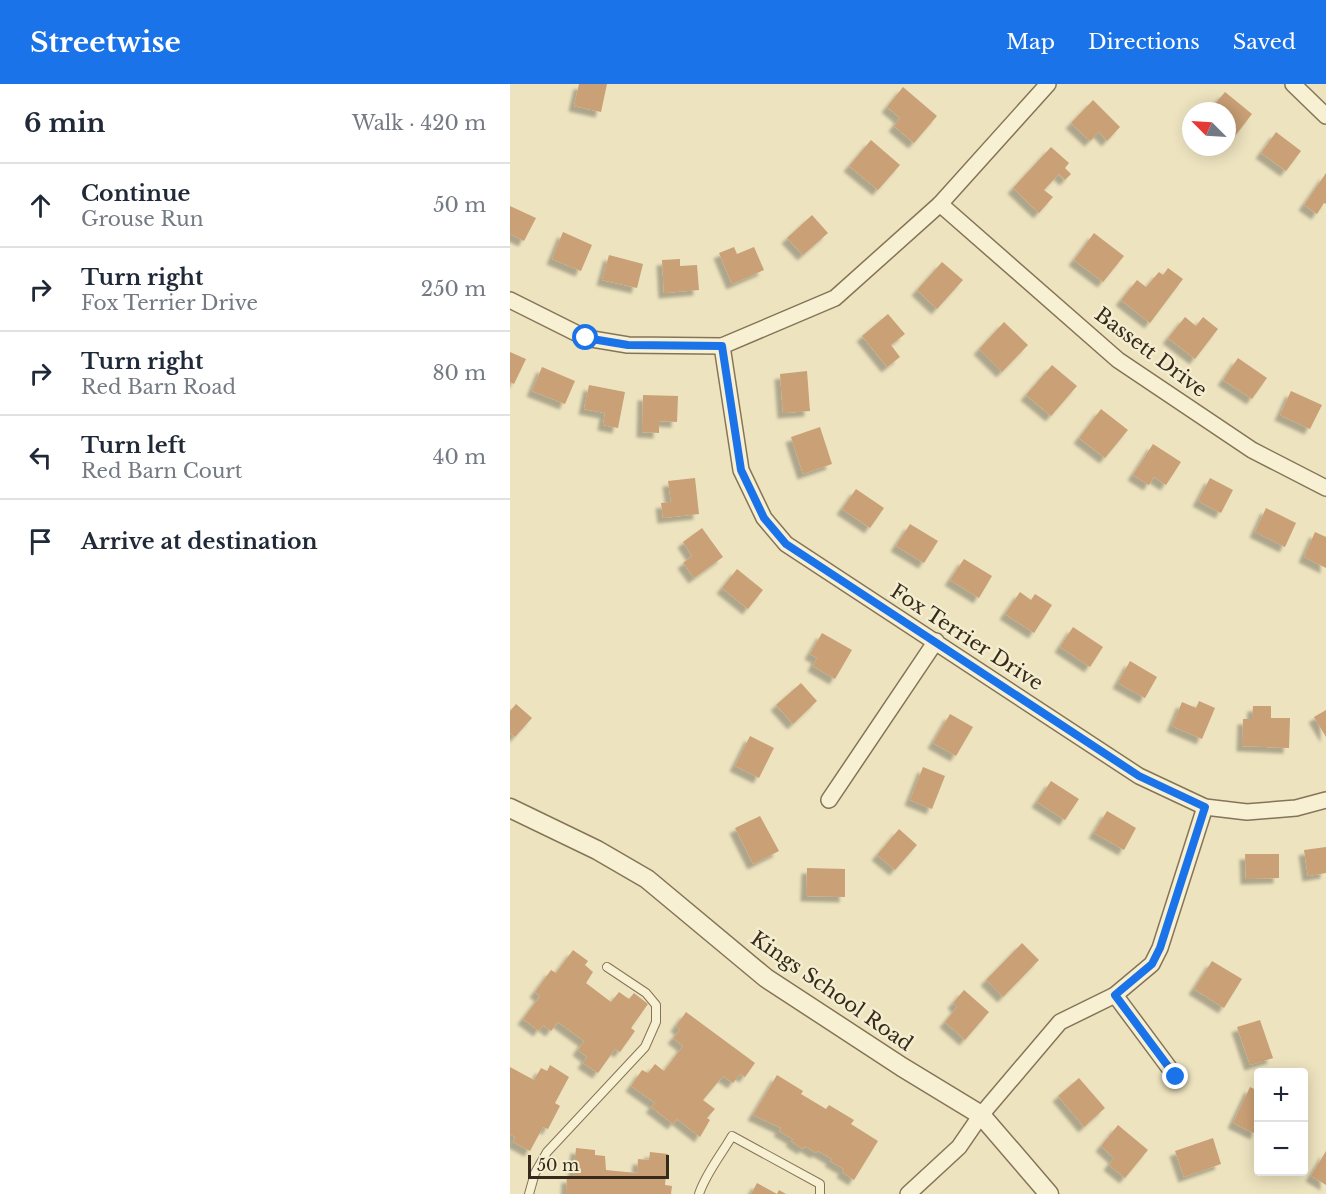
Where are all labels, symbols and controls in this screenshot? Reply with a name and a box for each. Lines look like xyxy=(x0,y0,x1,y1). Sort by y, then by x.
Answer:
text: Streetwise xyxy=(30,25,181,60)
text: Map xyxy=(1006,29,1055,55)
text: Directions xyxy=(1088,29,1200,55)
text: Saved xyxy=(1233,29,1296,55)
north arrow xyxy=(1182,102,1236,156)
text: 6 min xyxy=(24,107,105,139)
text: Walk · 420 m xyxy=(352,111,486,135)
text: Continue xyxy=(81,180,190,207)
icon: ahead xyxy=(24,189,57,222)
text: 50 m xyxy=(433,193,486,217)
text: Grouse Run xyxy=(81,207,203,231)
text: Turn right xyxy=(81,264,203,291)
icon: right xyxy=(24,273,57,306)
text: 250 m xyxy=(421,277,486,301)
text: Fox Terrier Drive xyxy=(81,291,258,315)
street label: Bassett Drive xyxy=(1090,302,1212,402)
route start xyxy=(572,324,598,350)
text: Turn right xyxy=(81,348,203,375)
icon: right xyxy=(24,357,57,390)
text: 80 m xyxy=(432,361,486,385)
text: Red Barn Road xyxy=(81,375,236,399)
text: Turn left xyxy=(81,432,186,459)
icon: left xyxy=(24,441,57,474)
text: 40 m xyxy=(433,445,486,469)
text: Red Barn Court xyxy=(81,459,242,483)
icon: arrive xyxy=(24,525,57,558)
text: Arrive at destination xyxy=(81,528,318,555)
street label: Fox Terrier Drive xyxy=(886,579,1048,695)
street label: Kings School Road xyxy=(746,926,918,1056)
route end xyxy=(1162,1063,1188,1089)
map controls xyxy=(1254,1068,1308,1176)
button: + xyxy=(1254,1068,1308,1122)
button: − xyxy=(1254,1122,1308,1176)
scale bar xyxy=(528,1152,669,1180)
text: 50 m xyxy=(537,1155,579,1175)

